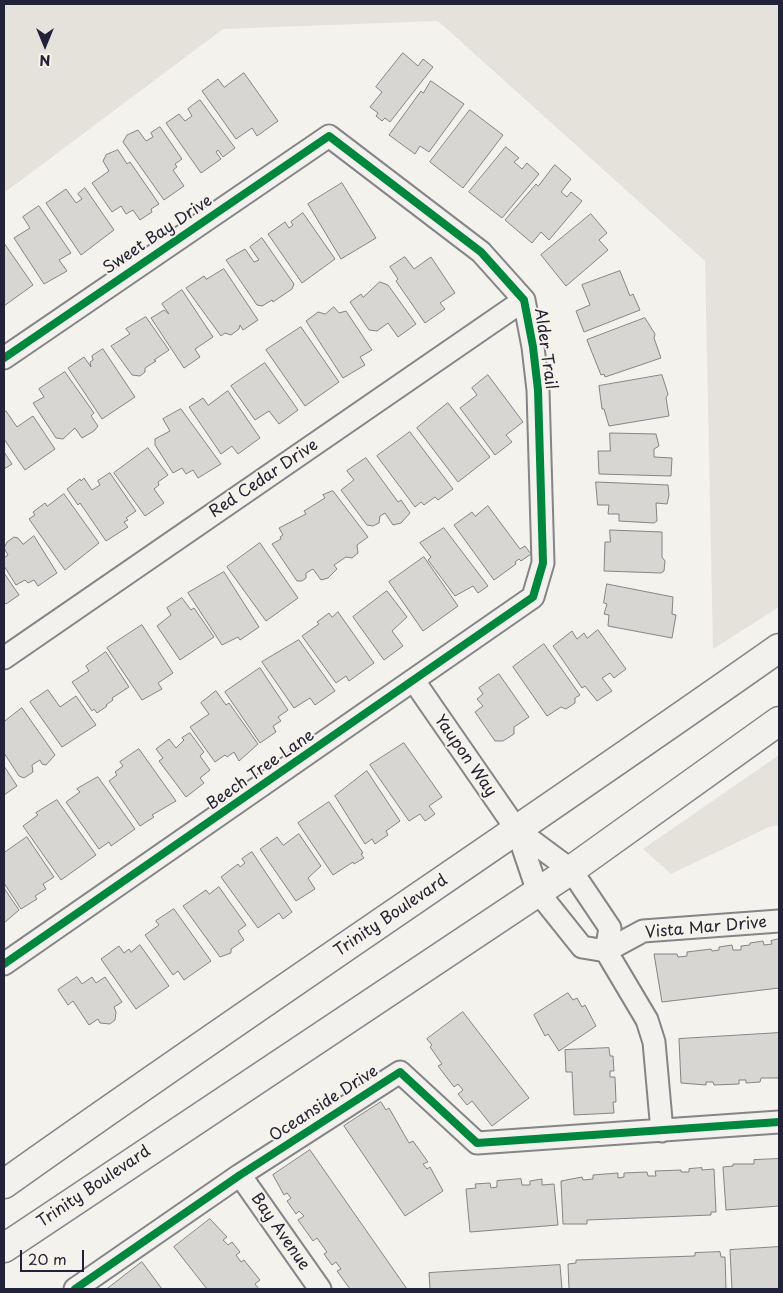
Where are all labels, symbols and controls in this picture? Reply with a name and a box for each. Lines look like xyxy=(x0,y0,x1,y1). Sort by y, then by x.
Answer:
north arrow xyxy=(20,20,70,70)
text: N xyxy=(39,50,51,71)
street label: Sweet Bay Drive xyxy=(100,191,216,279)
street label: Alder Trail xyxy=(530,307,560,391)
street label: Red Cedar Drive xyxy=(206,436,322,522)
street label: Yaupon Way xyxy=(430,711,500,801)
street label: Beech Tree Lane xyxy=(204,726,318,814)
street label: Trinity Boulevard xyxy=(331,871,451,961)
street label: Vista Mar Drive xyxy=(644,913,768,943)
street label: Oceanside Drive xyxy=(266,1062,382,1146)
street label: Trinity Boulevard xyxy=(34,1142,154,1232)
street label: Bay Avenue xyxy=(246,1190,314,1274)
scale bar xyxy=(22,1240,86,1272)
text: 20 m xyxy=(28,1247,67,1270)

